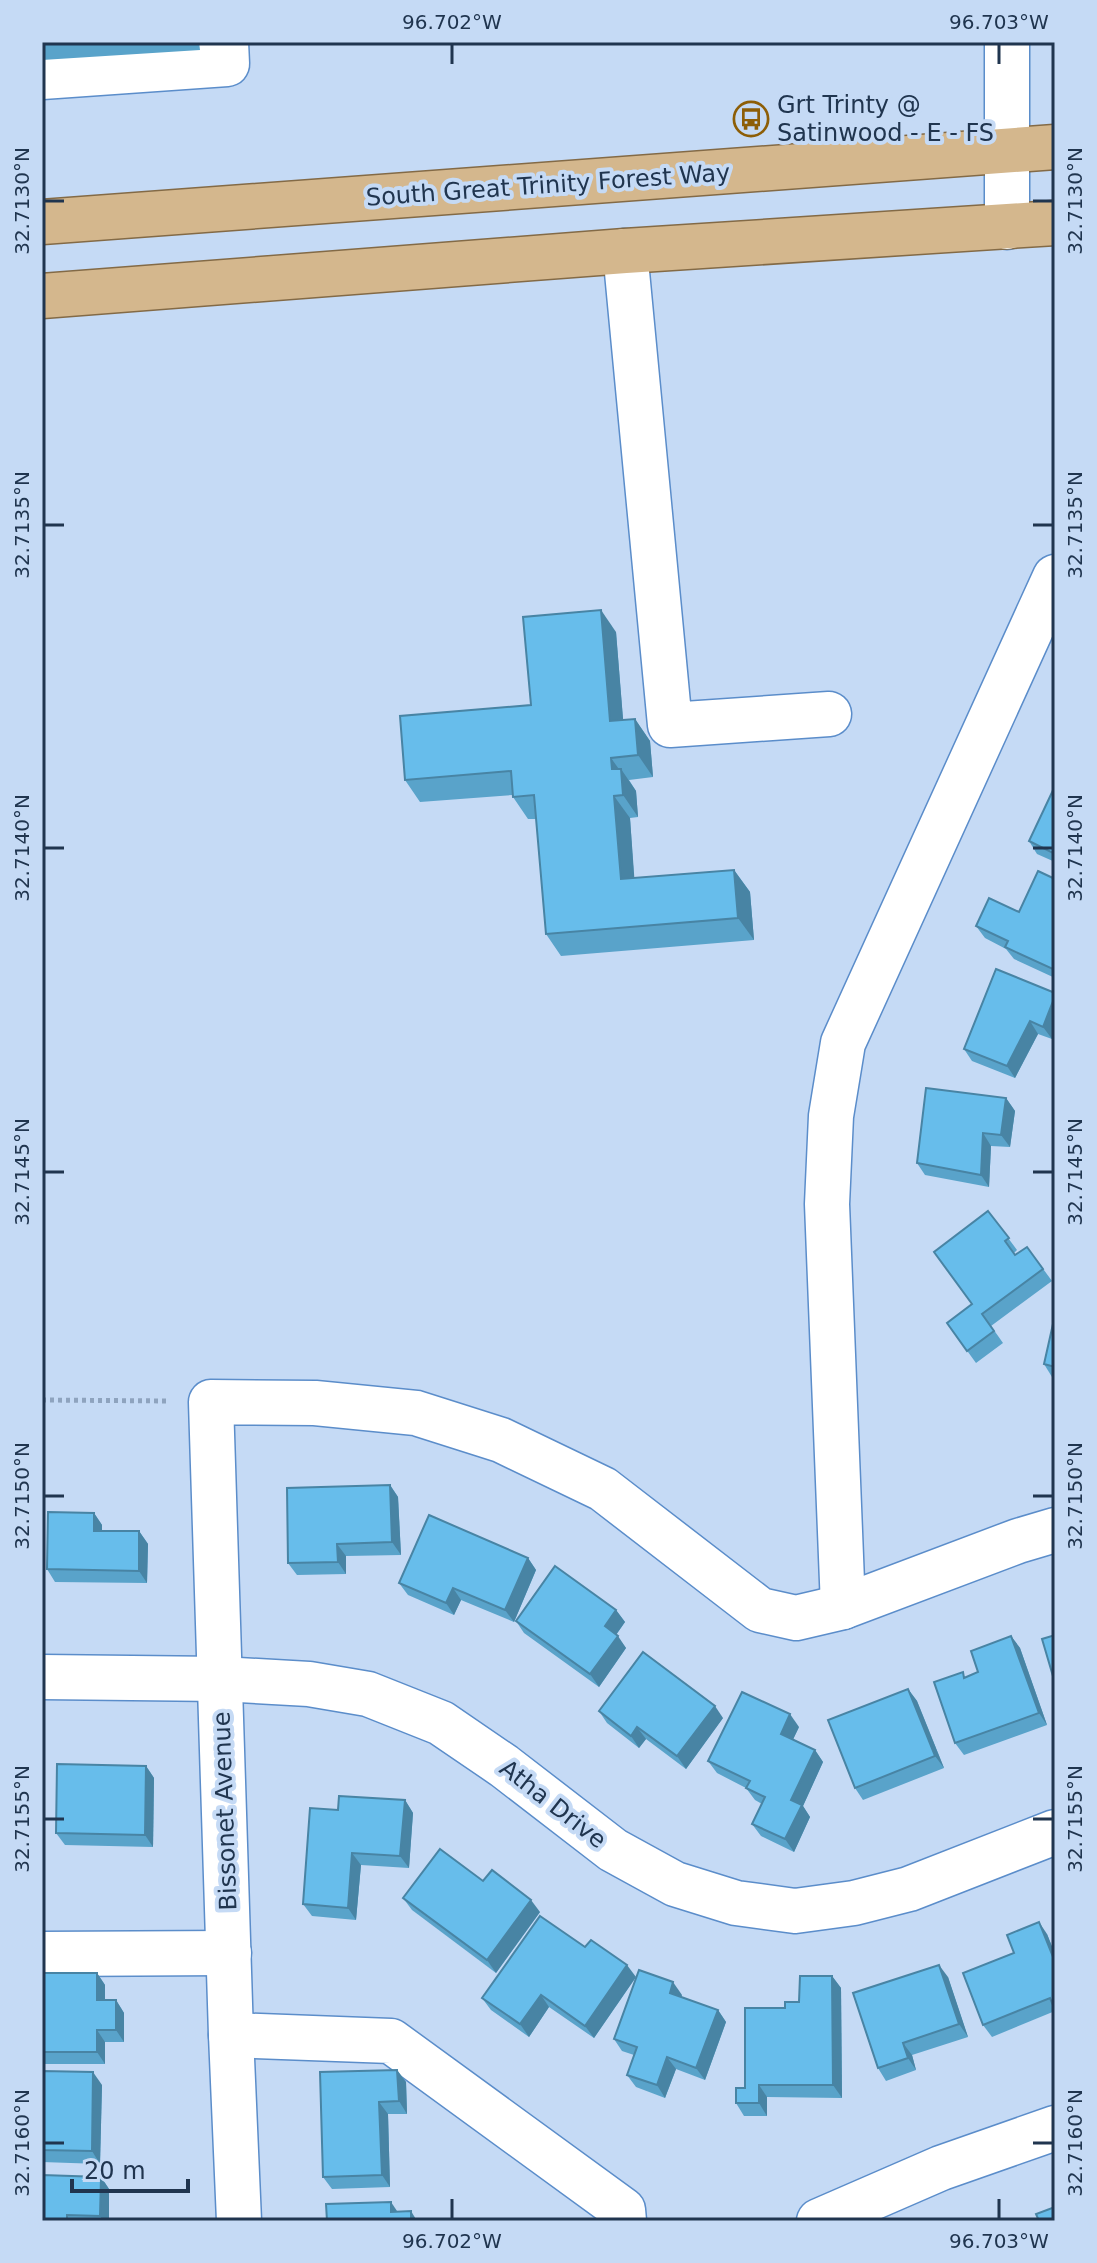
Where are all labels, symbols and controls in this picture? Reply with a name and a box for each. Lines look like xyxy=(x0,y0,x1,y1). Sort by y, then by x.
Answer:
text: 96.702°W xyxy=(402,10,502,34)
text: 96.703°W xyxy=(949,10,1049,34)
place label: Grt Trinty @ Satinwood - E - FS xyxy=(777,91,994,147)
bus stop icon: Grt Trinty @ Satinwood - E - FS xyxy=(732,100,770,138)
text: 32.7130°N xyxy=(10,147,34,255)
text: 32.7130°N xyxy=(1063,147,1087,255)
street label: South Great Trinity Forest Way xyxy=(365,158,731,212)
text: 32.7135°N xyxy=(10,471,34,579)
text: 32.7135°N xyxy=(1063,471,1087,579)
text: 32.7140°N xyxy=(10,794,34,902)
text: 32.7140°N xyxy=(1063,794,1087,902)
text: 32.7145°N xyxy=(10,1118,34,1226)
text: 32.7145°N xyxy=(1063,1118,1087,1226)
text: 32.7150°N xyxy=(10,1442,34,1550)
text: 32.7150°N xyxy=(1063,1442,1087,1550)
street label: Bissonet Avenue xyxy=(208,1711,242,1911)
street label: Atha Drive xyxy=(494,1754,612,1854)
text: 32.7155°N xyxy=(10,1765,34,1873)
text: 32.7155°N xyxy=(1063,1765,1087,1873)
text: 32.7160°N xyxy=(10,2089,34,2197)
text: 32.7160°N xyxy=(1063,2089,1087,2197)
scale bar xyxy=(72,2143,188,2193)
text: 20 m xyxy=(84,2157,146,2185)
text: 96.702°W xyxy=(402,2229,502,2253)
text: 96.703°W xyxy=(949,2229,1049,2253)

